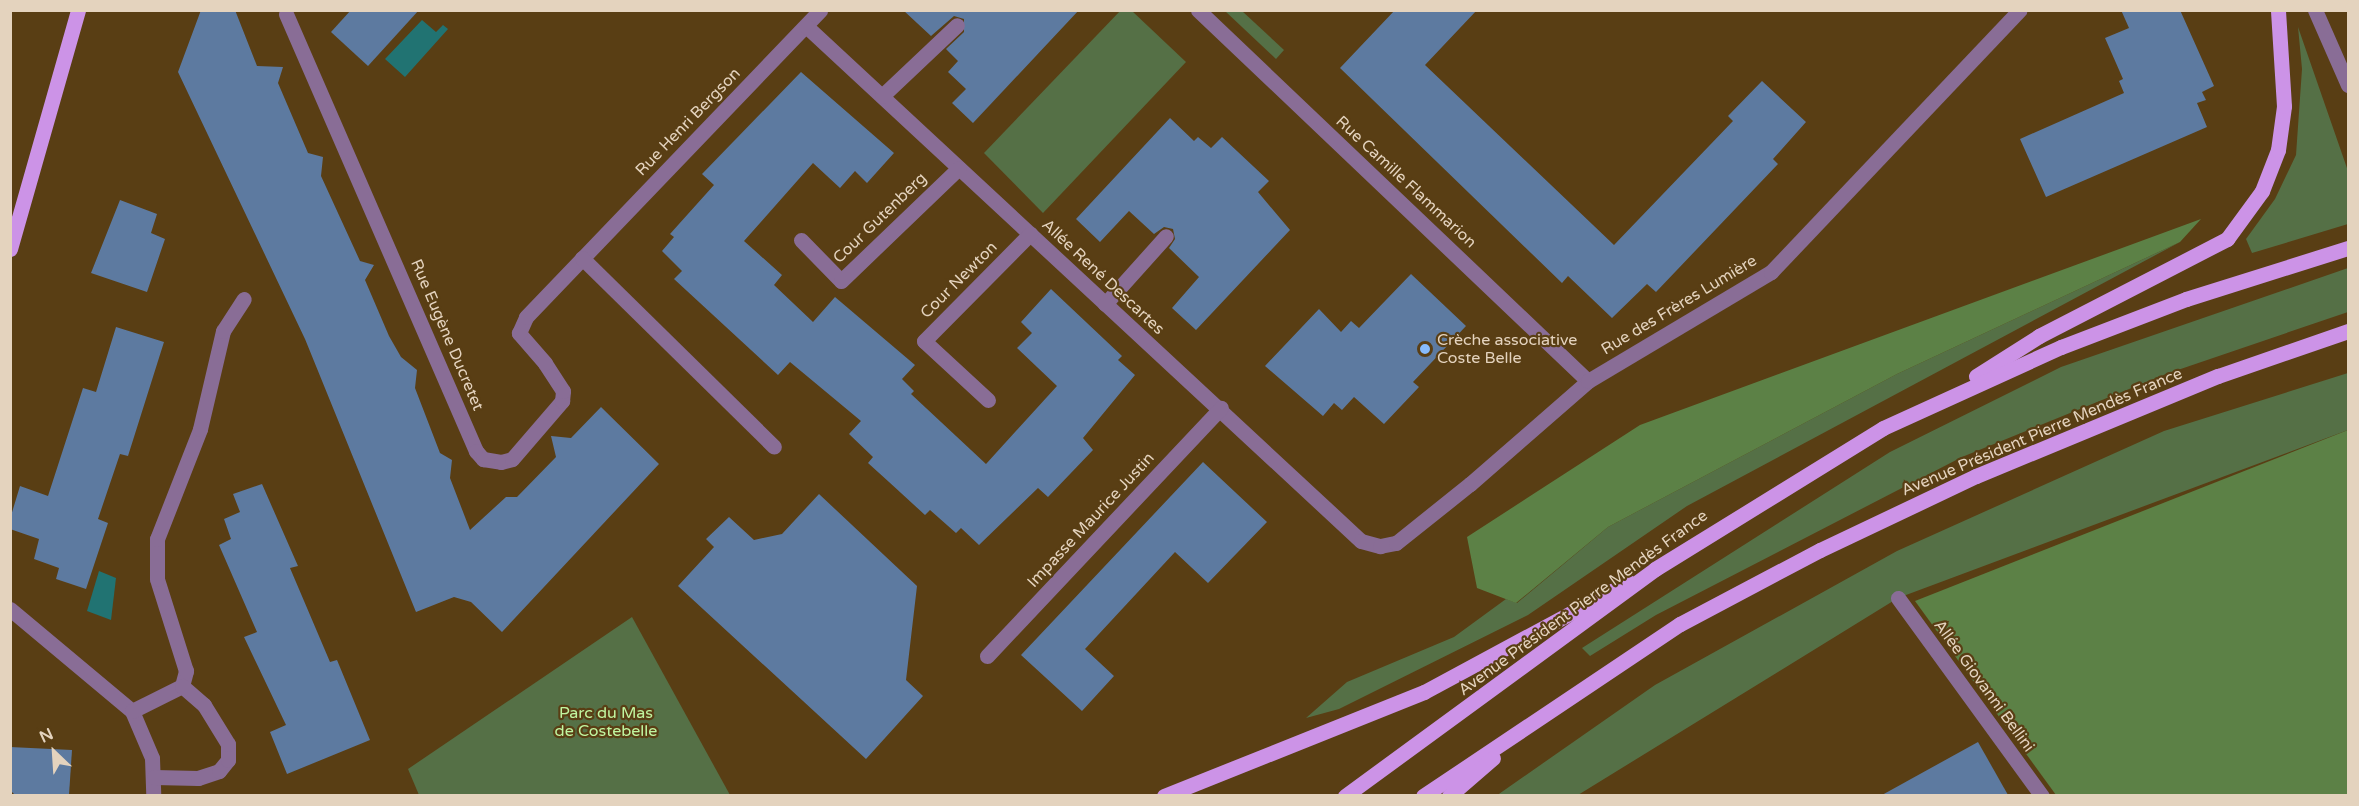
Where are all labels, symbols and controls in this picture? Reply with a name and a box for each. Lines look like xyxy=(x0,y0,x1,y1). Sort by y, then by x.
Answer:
street label: Rue Henri Bergson xyxy=(632,64,744,180)
street label: Rue Camille Flammarion xyxy=(1332,112,1480,252)
street label: Cour Gutenberg xyxy=(829,169,931,267)
street label: Allée René Descartes xyxy=(1038,215,1168,339)
street label: Cour Newton xyxy=(917,238,1001,322)
street label: Rue des Frères Lumière xyxy=(1598,251,1760,359)
street label: Rue Eugène Ducretet xyxy=(406,256,488,414)
place label: Crèche associative Coste Belle xyxy=(1437,330,1577,368)
marker: Crèche associative Coste Belle xyxy=(1418,342,1432,356)
street label: Avenue Président Pierre Mendès France xyxy=(1899,364,2185,500)
street label: Impasse Maurice Justin xyxy=(1024,449,1158,591)
street label: Avenue Président Pierre Mendès France xyxy=(1455,506,1711,700)
street label: Allée Giovanni Bellini xyxy=(1930,616,2038,756)
park label: Parc du Mas de Costebelle xyxy=(555,703,657,741)
north arrow xyxy=(24,722,84,782)
text: N xyxy=(36,724,56,747)

